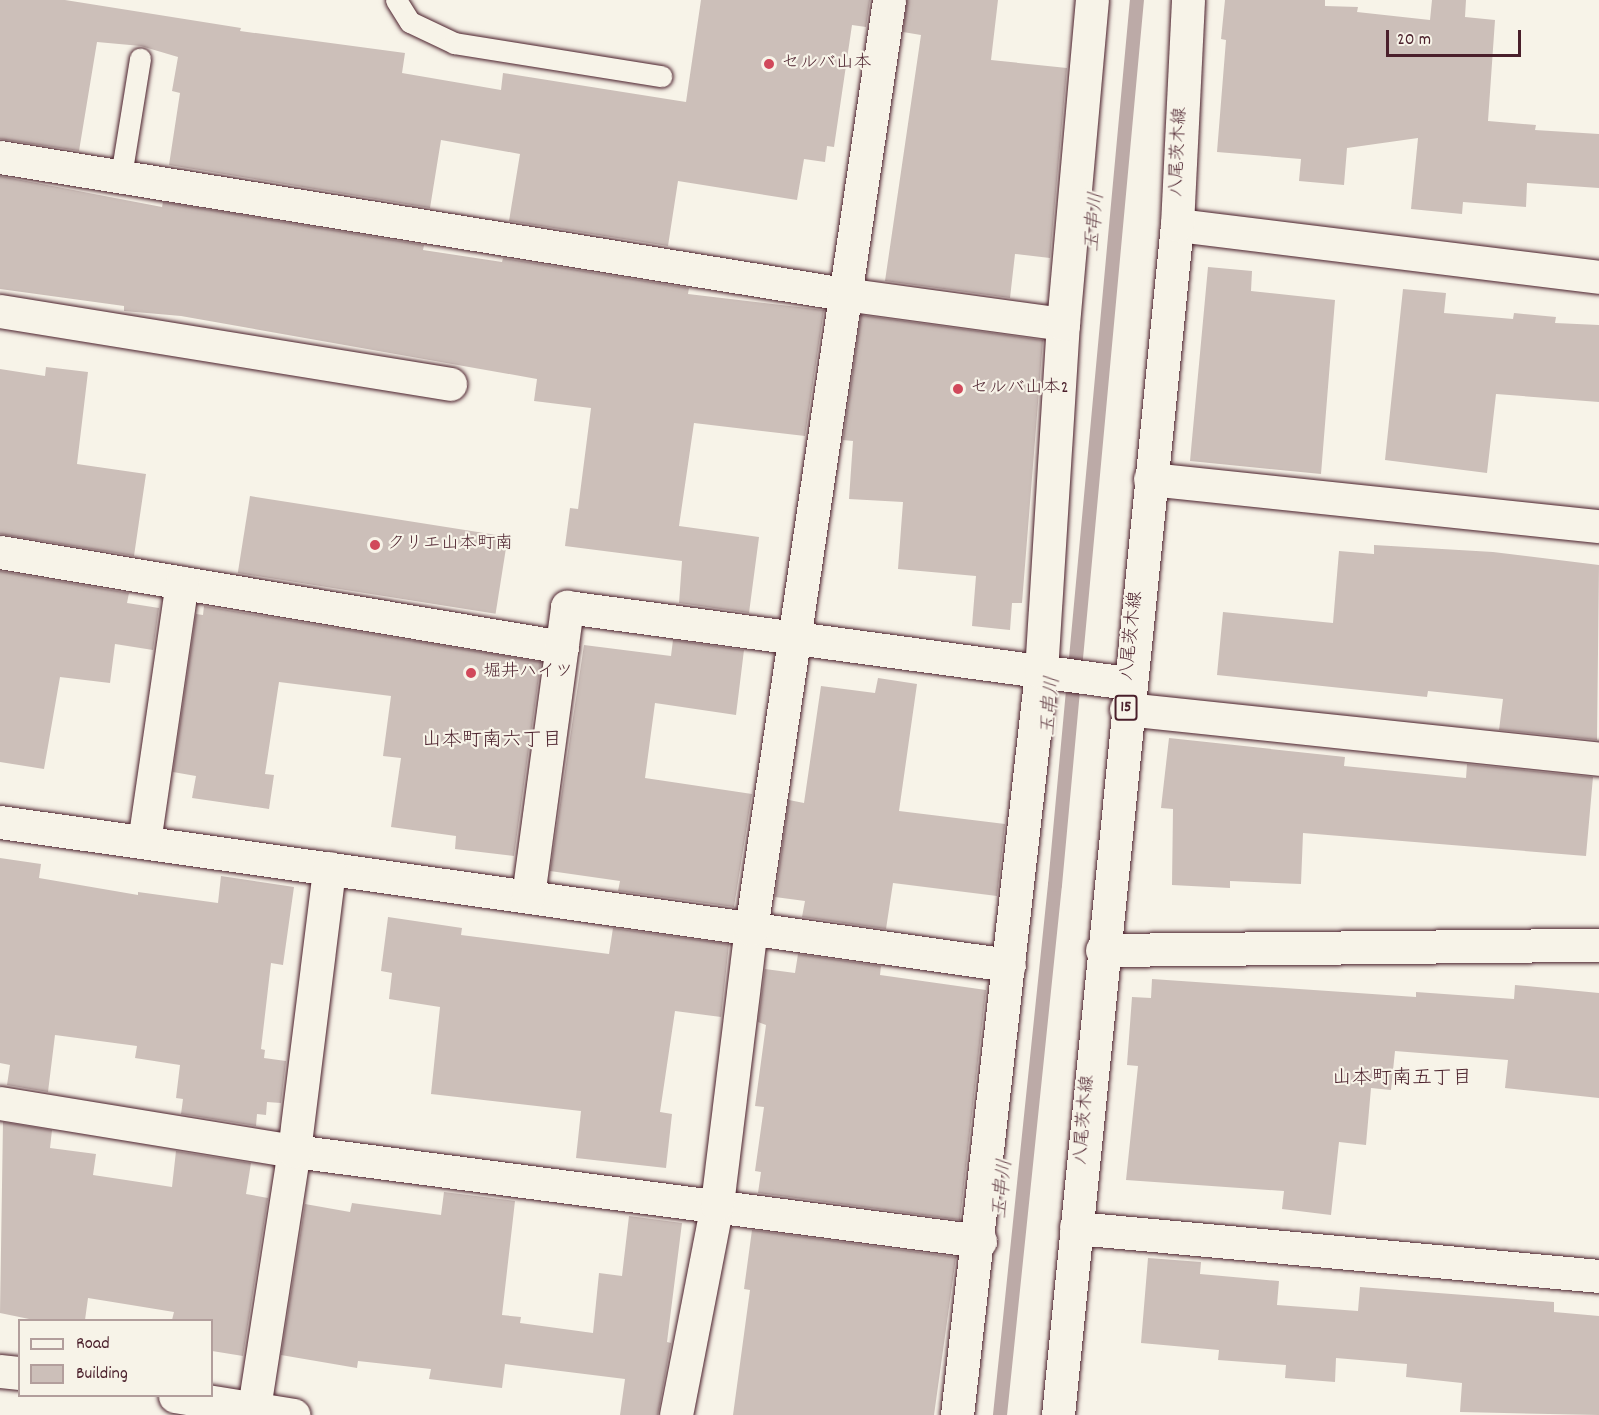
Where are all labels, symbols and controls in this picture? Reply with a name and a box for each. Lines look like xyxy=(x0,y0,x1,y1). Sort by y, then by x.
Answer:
scale bar xyxy=(1389,18,1524,56)
text: 20 m xyxy=(1397,28,1431,53)
place label: セルバ山本 xyxy=(781,53,871,75)
marker: セルバ山本 xyxy=(762,57,776,71)
street label: 八尾茨木線 xyxy=(1167,106,1193,198)
water label: 玉串川 xyxy=(1081,191,1111,253)
place label: セルバ山本2 xyxy=(970,378,1068,400)
marker: セルバ山本2 xyxy=(951,382,965,396)
place label: クリエ山本町南 xyxy=(387,534,513,556)
marker: クリエ山本町南 xyxy=(368,538,382,552)
street label: 八尾茨木線 xyxy=(1118,590,1148,682)
place label: 堀井ハイツ xyxy=(483,662,573,684)
marker: 堀井ハイツ xyxy=(464,666,478,680)
water label: 玉串川 xyxy=(1037,675,1067,737)
road number: 15 xyxy=(1114,695,1138,721)
district label: 山本町南六丁目 xyxy=(422,729,562,753)
district label: 山本町南五丁目 xyxy=(1332,1067,1472,1091)
street label: 八尾茨木線 xyxy=(1071,1074,1101,1166)
water label: 玉串川 xyxy=(989,1158,1019,1220)
legend xyxy=(18,1319,213,1397)
text: Road xyxy=(76,1332,110,1357)
text: Building xyxy=(76,1362,128,1387)

